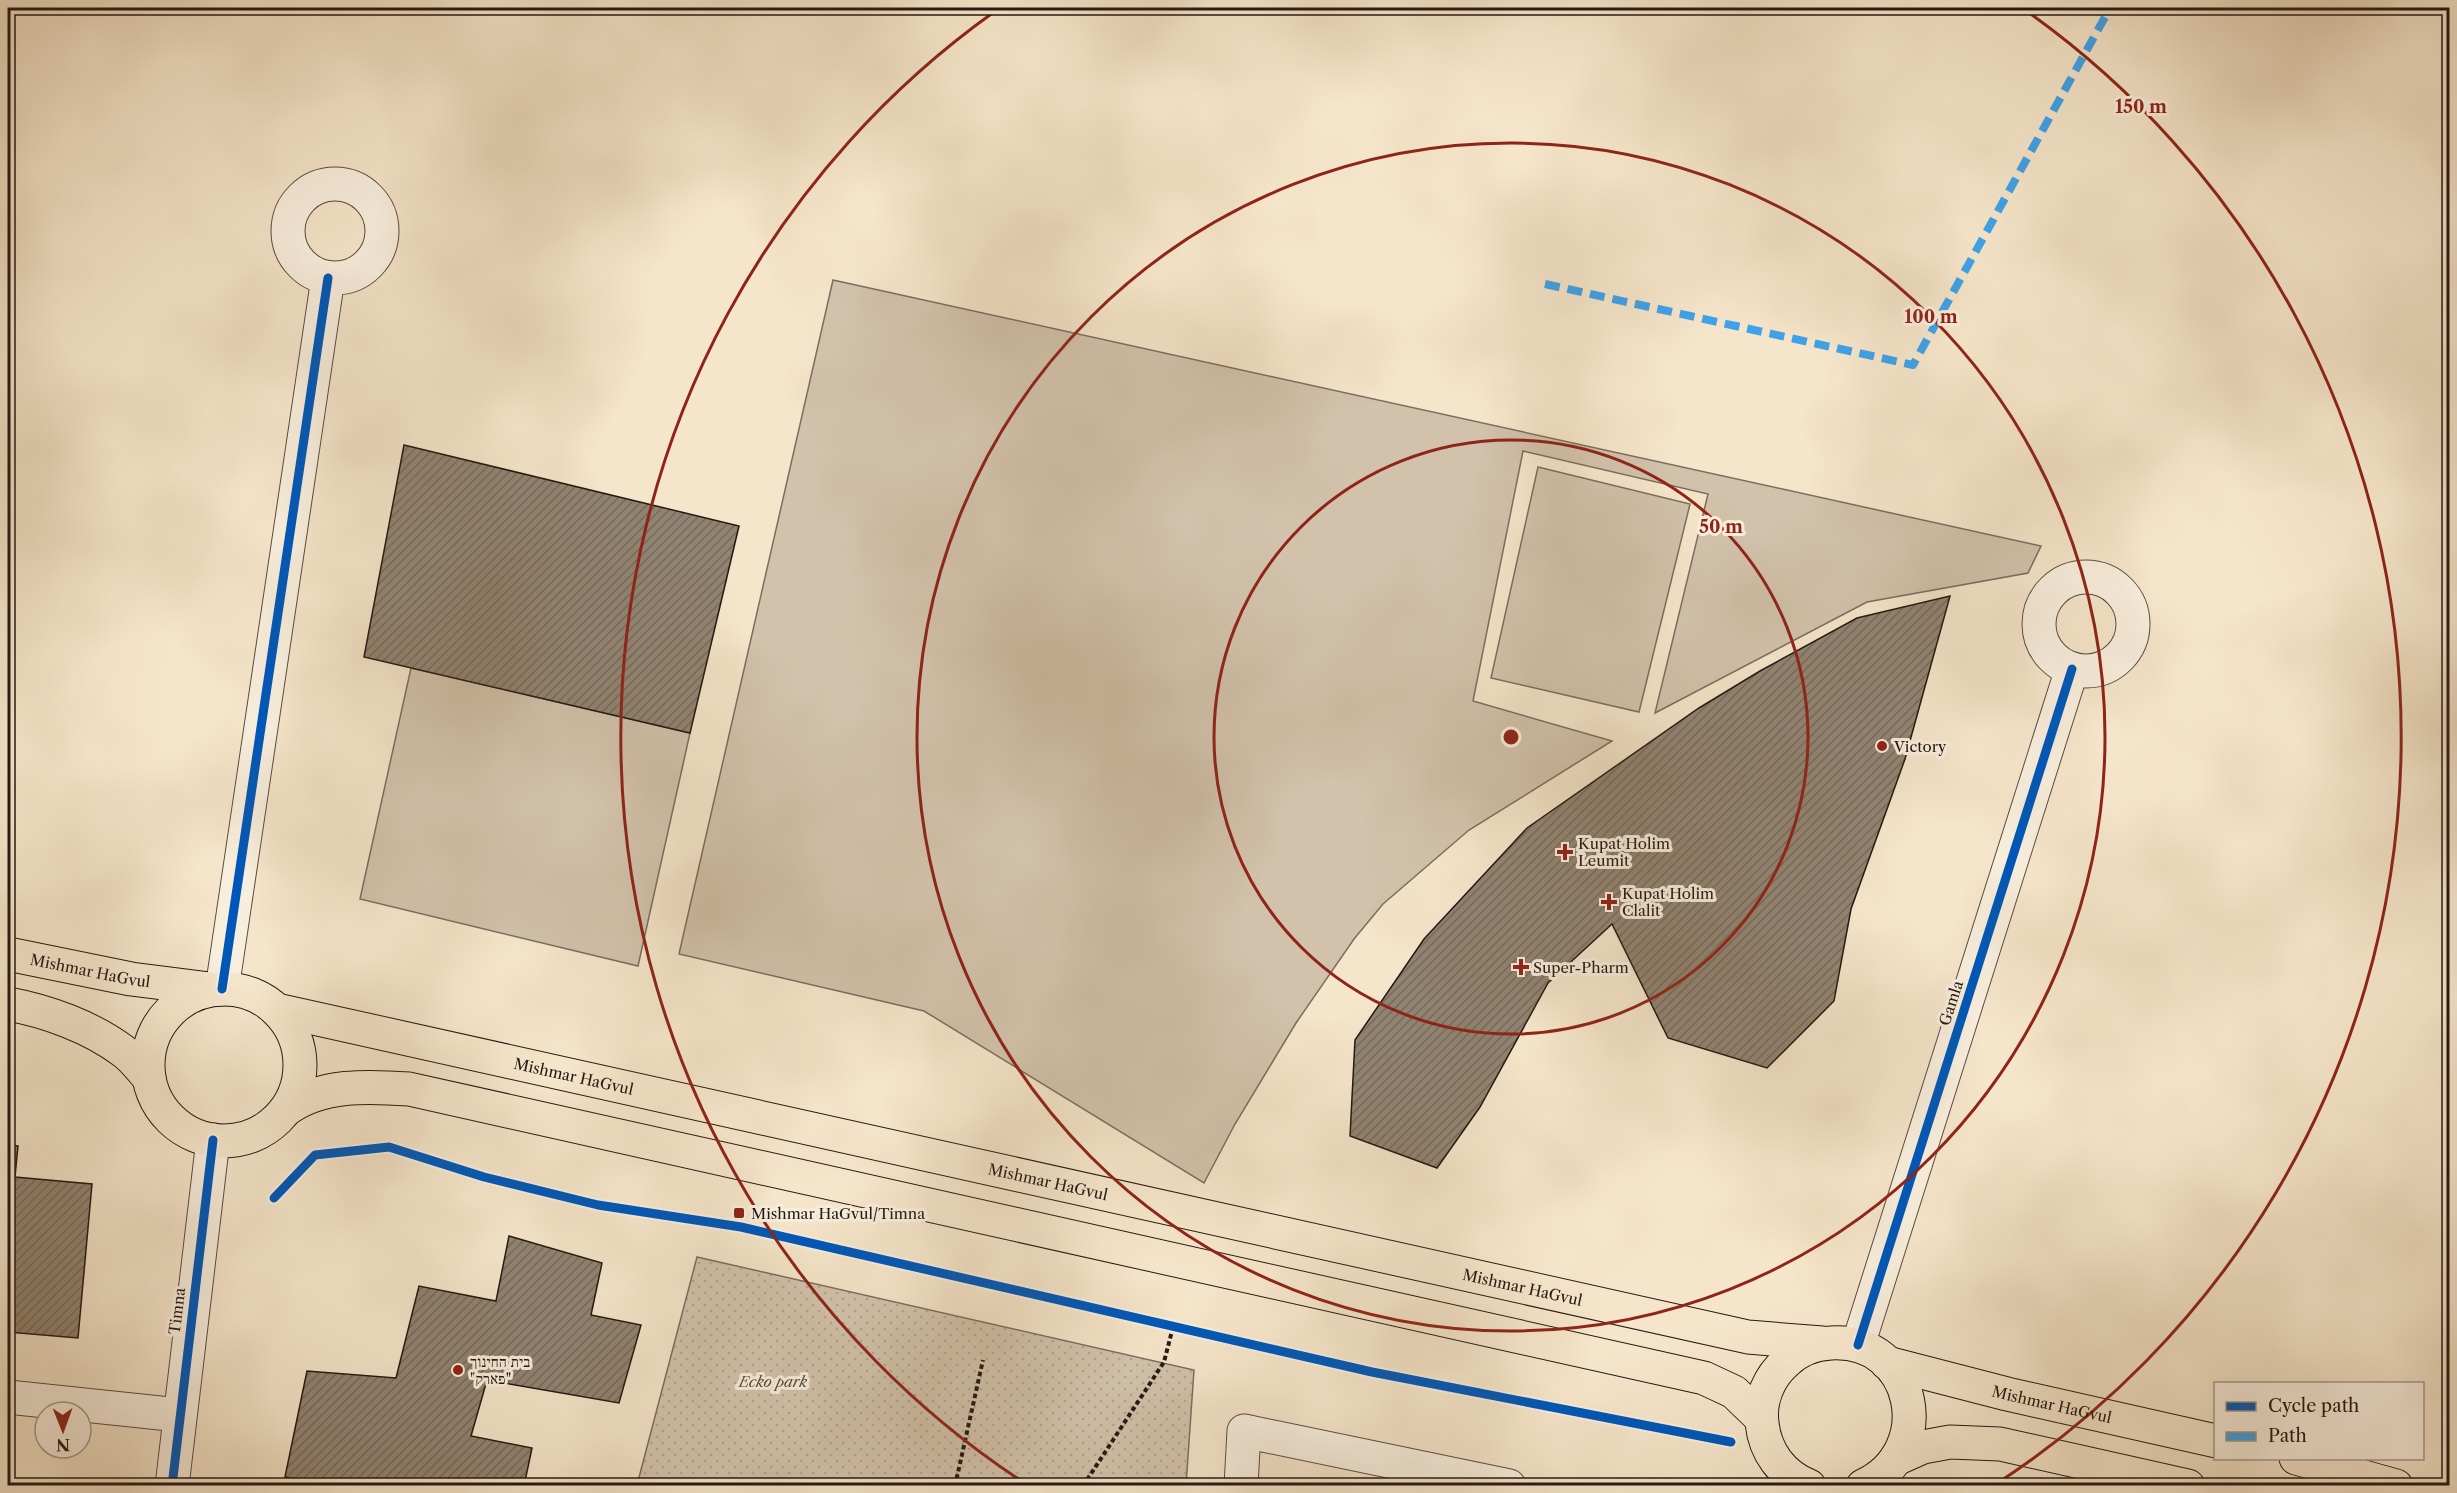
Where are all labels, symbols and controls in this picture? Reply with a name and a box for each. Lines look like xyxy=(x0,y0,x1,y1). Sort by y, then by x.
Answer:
text: 150 m xyxy=(2115,96,2167,118)
text: 100 m xyxy=(1904,306,1958,328)
text: 50 m xyxy=(1699,516,1743,538)
centre of rings xyxy=(1501,727,1521,747)
place label: Victory xyxy=(1893,737,1947,756)
marker: Victory xyxy=(1875,739,1889,753)
place label: Kupat Holim Leumit xyxy=(1578,834,1670,870)
marker: Kupat Holim Leumit xyxy=(1556,843,1574,861)
place label: Kupat Holim Clalit xyxy=(1622,884,1714,920)
marker: Kupat Holim Clalit xyxy=(1600,893,1618,911)
street label: Mishmar HaGvul xyxy=(29,949,152,991)
place label: Super-Pharm xyxy=(1533,958,1629,977)
marker: Super-Pharm xyxy=(1514,960,1528,974)
street label: Gamla xyxy=(1935,978,1967,1028)
street label: Mishmar HaGvul xyxy=(512,1053,636,1099)
street label: Mishmar HaGvul xyxy=(987,1159,1110,1204)
place label: Mishmar HaGvul/Timna xyxy=(751,1204,925,1223)
marker: Mishmar HaGvul/Timna xyxy=(732,1206,746,1220)
street label: Mishmar HaGvul xyxy=(1461,1264,1585,1310)
street label: Timna xyxy=(165,1287,189,1335)
place label: בית החינוך "פארק" xyxy=(470,1352,530,1388)
marker: בית החינוך "פארק" xyxy=(451,1363,465,1377)
park label: Ecko park xyxy=(738,1372,807,1391)
street label: Mishmar HaGvul xyxy=(1990,1381,2114,1427)
legend xyxy=(2214,1382,2424,1460)
text: Cycle path xyxy=(2268,1395,2359,1417)
north arrow xyxy=(33,1400,93,1460)
text: Path xyxy=(2268,1425,2307,1447)
text: N xyxy=(56,1435,70,1455)

